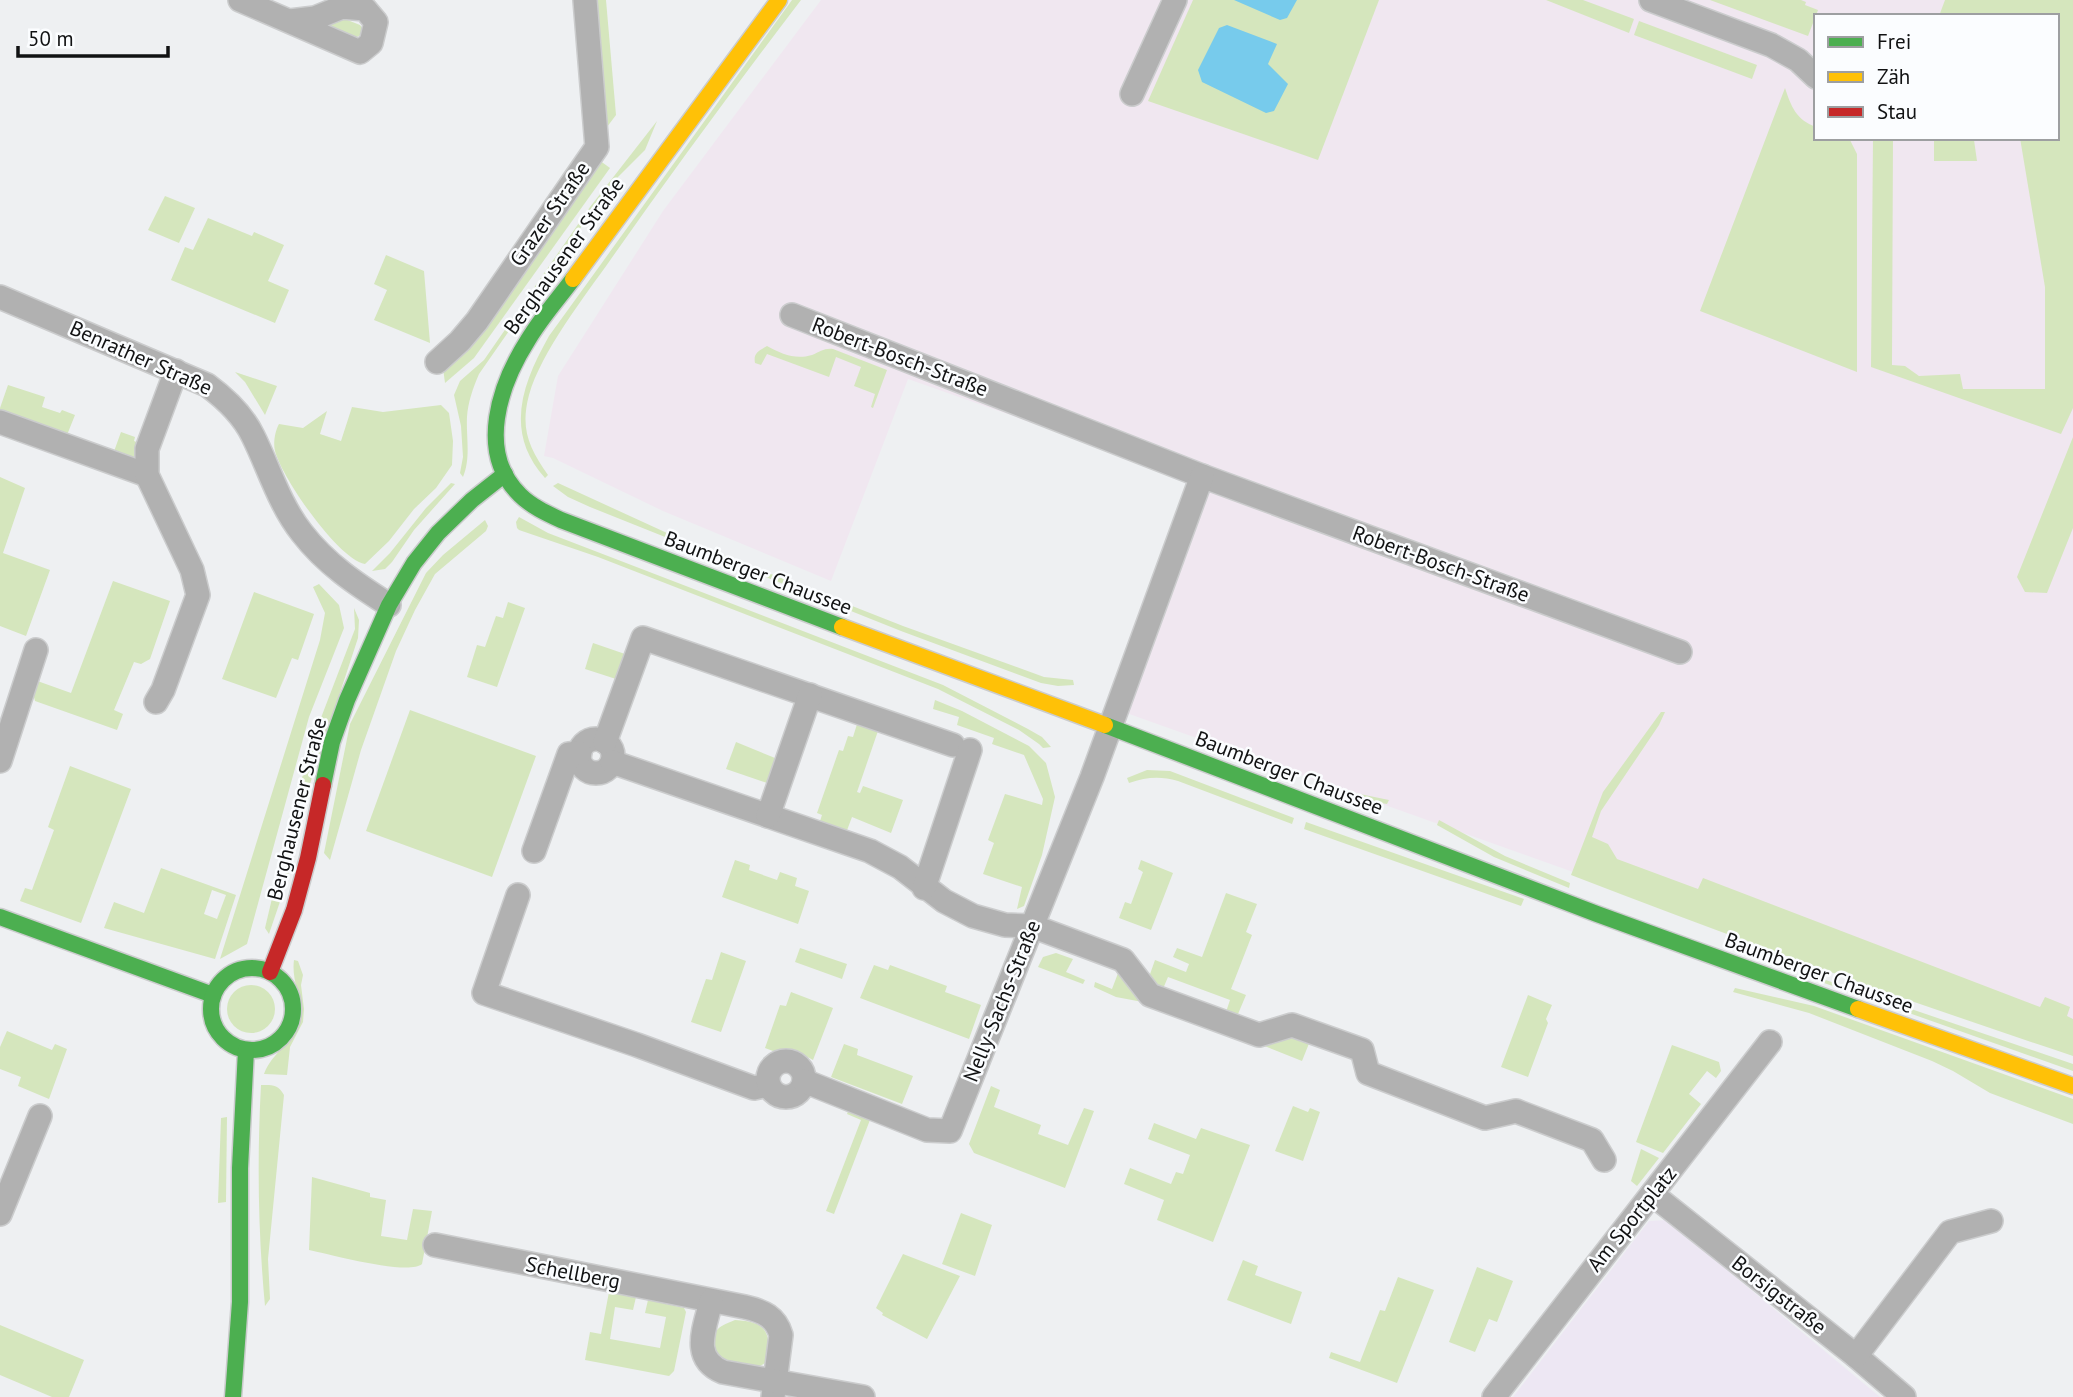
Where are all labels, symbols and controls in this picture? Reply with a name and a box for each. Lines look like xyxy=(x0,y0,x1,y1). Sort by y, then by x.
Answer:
scale bar xyxy=(18,14,168,58)
legend xyxy=(1814,14,2059,140)
text: 50 m xyxy=(28,25,74,52)
text: Frei xyxy=(1877,28,1911,55)
text: Zäh xyxy=(1877,63,1910,90)
text: Stau xyxy=(1877,98,1917,125)
street label: Grazer Straße xyxy=(504,156,596,271)
street label: Berghausener Straße xyxy=(497,172,630,340)
street label: Robert-Bosch-Straße xyxy=(808,311,992,403)
street label: Benrather Straße xyxy=(66,314,217,401)
street label: Robert-Bosch-Straße xyxy=(1349,519,1533,608)
street label: Baumberger Chaussee xyxy=(661,524,856,621)
street label: Berghausener Straße xyxy=(261,714,332,903)
street label: Baumberger Chaussee xyxy=(1192,724,1387,821)
street label: Nelly-Sachs-Straße xyxy=(957,916,1046,1086)
street label: Baumberger Chaussee xyxy=(1721,926,1917,1019)
street label: Am Sportplatz xyxy=(1581,1160,1682,1277)
street label: Borsigstraße xyxy=(1726,1249,1832,1340)
street label: Schellberg xyxy=(524,1250,623,1295)

